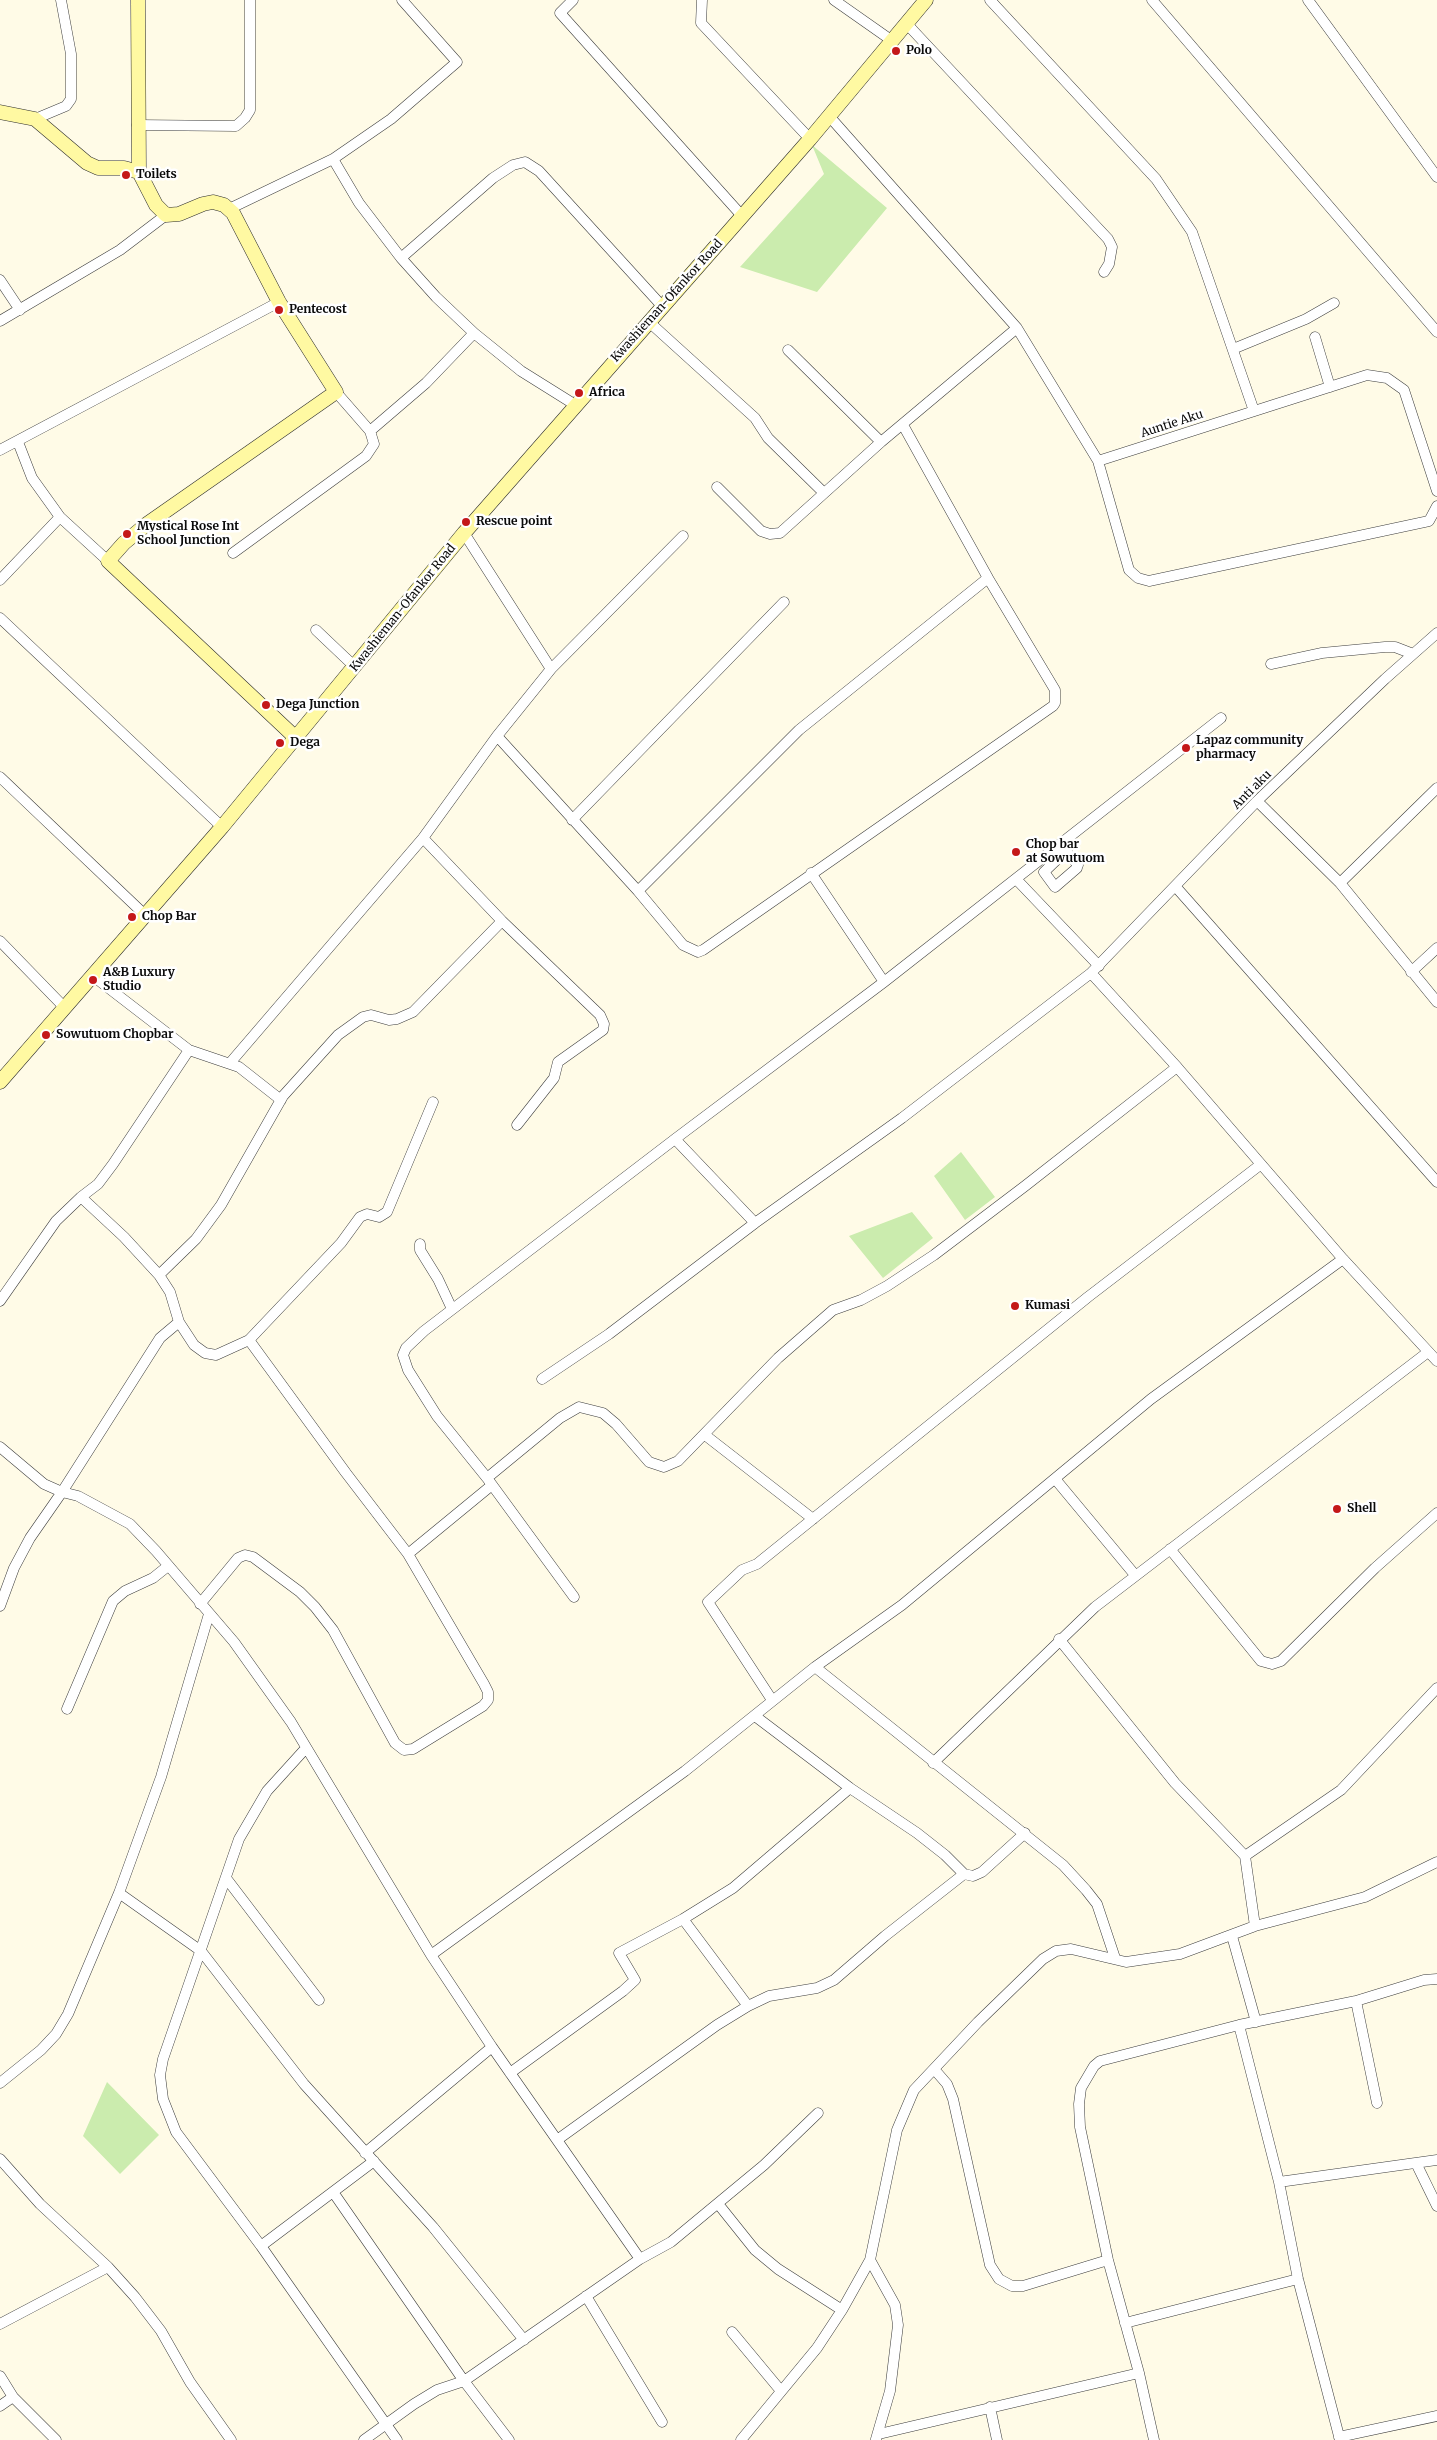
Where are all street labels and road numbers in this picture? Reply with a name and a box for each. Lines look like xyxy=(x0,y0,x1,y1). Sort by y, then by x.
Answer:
street label: Kwashieman-Ofankor Road xyxy=(608,237,726,365)
street label: Auntie Aku xyxy=(1139,407,1205,441)
street label: Kwashieman-Ofankor Road xyxy=(347,541,459,675)
street label: Anti aku xyxy=(1229,767,1275,813)

